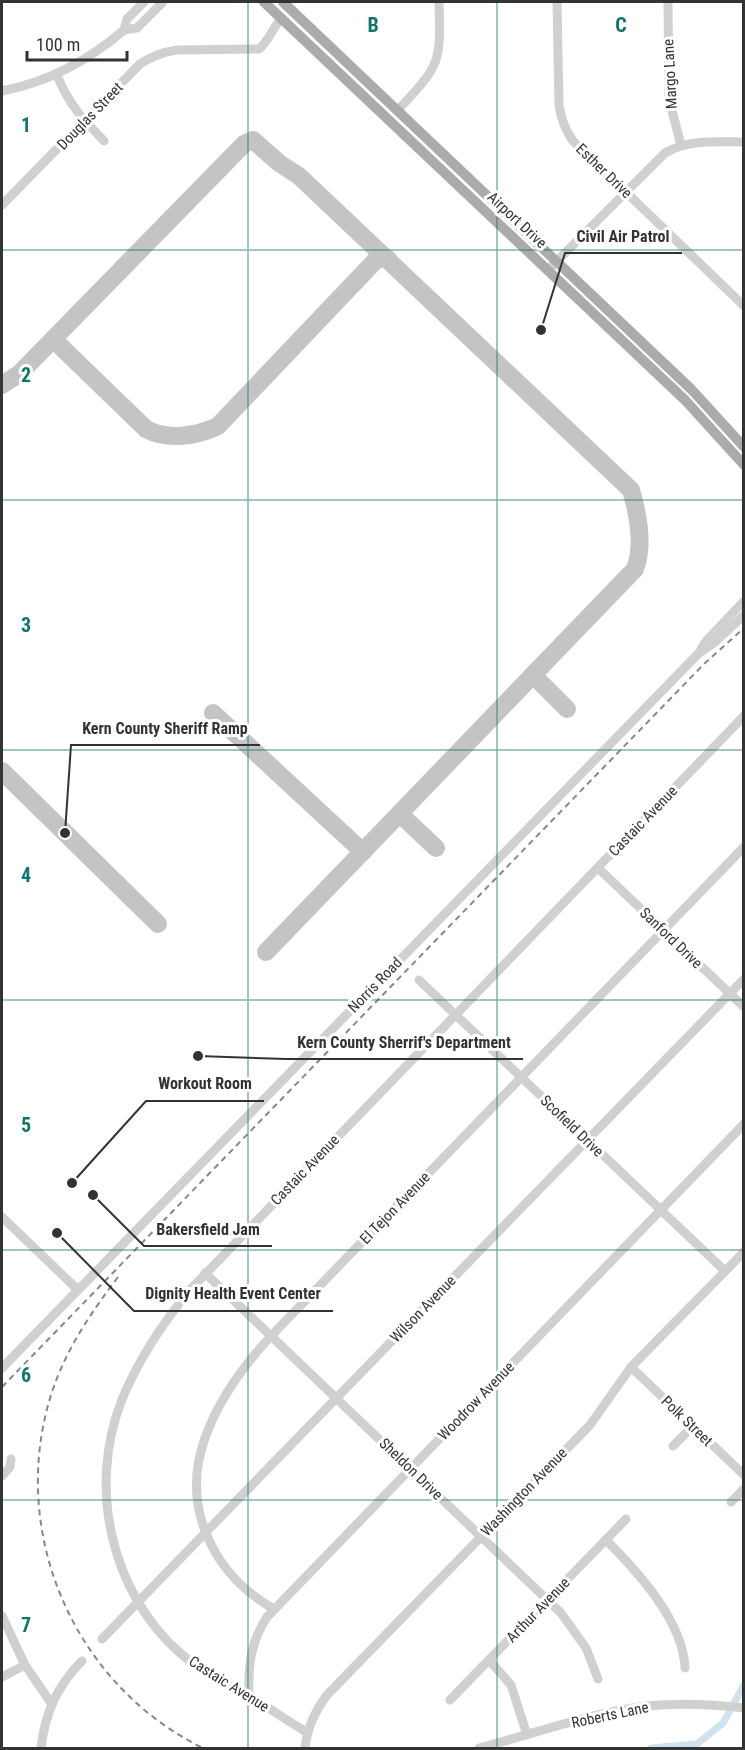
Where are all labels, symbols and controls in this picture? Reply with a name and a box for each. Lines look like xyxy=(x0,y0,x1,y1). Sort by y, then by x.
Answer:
text: B xyxy=(367,13,379,37)
text: C xyxy=(615,13,627,37)
scale bar xyxy=(27,24,128,62)
text: 100 m xyxy=(36,34,80,55)
street label: Margo Lane xyxy=(659,39,681,109)
street label: Douglas Street xyxy=(53,79,127,153)
text: 1 xyxy=(21,113,31,137)
street label: Esther Drive xyxy=(572,140,636,202)
street label: Airport Drive xyxy=(484,188,550,252)
callout: Civil Air Patrol xyxy=(565,219,682,253)
text: Civil Air Patrol xyxy=(576,227,670,246)
text: 2 xyxy=(21,363,31,387)
text: 3 xyxy=(21,613,31,637)
callout: Kern County Sheriff Ramp xyxy=(71,711,260,745)
text: Kern County Sheriff Ramp xyxy=(82,719,248,738)
street label: Castaic Avenue xyxy=(605,782,681,860)
text: 4 xyxy=(21,863,31,887)
street label: Sanford Drive xyxy=(636,904,706,972)
street label: Norris Road xyxy=(344,954,406,1016)
callout: Kern County Sherrif's Department xyxy=(286,1025,523,1059)
text: Kern County Sherrif's Department xyxy=(297,1033,511,1052)
callout: Workout Room xyxy=(146,1067,264,1101)
text: Workout Room xyxy=(158,1074,252,1093)
street label: Scofield Drive xyxy=(537,1091,607,1161)
text: 5 xyxy=(21,1113,31,1137)
street label: Castaic Avenue xyxy=(267,1131,343,1209)
street label: El Tejon Avenue xyxy=(356,1168,434,1248)
callout: Bakersfield Jam xyxy=(144,1212,272,1246)
text: Bakersfield Jam xyxy=(156,1220,260,1239)
street label: Wilson Avenue xyxy=(386,1272,460,1346)
callout: Dignity Health Event Center xyxy=(134,1277,333,1311)
text: Dignity Health Event Center xyxy=(145,1284,321,1303)
street label: Woodrow Avenue xyxy=(434,1358,518,1444)
text: 6 xyxy=(21,1363,31,1387)
street label: Polk Street xyxy=(658,1392,716,1450)
street label: Sheldon Drive xyxy=(376,1434,446,1504)
street label: Washington Avenue xyxy=(477,1444,571,1540)
street label: Arthur Avenue xyxy=(502,1574,574,1646)
text: 7 xyxy=(21,1613,31,1637)
street label: Castaic Avenue xyxy=(186,1652,272,1716)
street label: Roberts Lane xyxy=(570,1698,650,1732)

